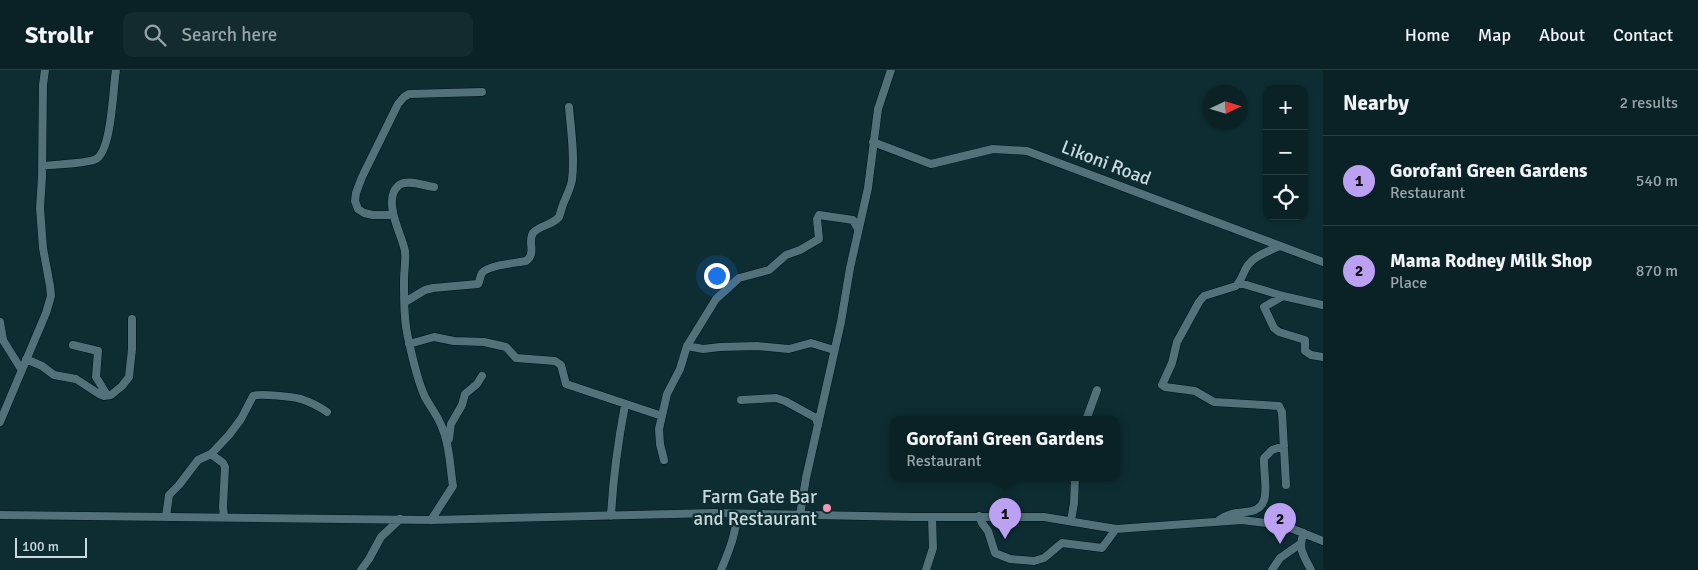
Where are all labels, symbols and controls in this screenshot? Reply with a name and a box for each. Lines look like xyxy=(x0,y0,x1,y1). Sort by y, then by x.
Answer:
search box xyxy=(123,12,473,57)
text: Strollr xyxy=(25,20,93,50)
icon: search xyxy=(141,21,169,49)
text: Search here xyxy=(181,23,277,47)
text: Home xyxy=(1405,24,1450,46)
text: Map xyxy=(1478,24,1511,46)
text: About xyxy=(1539,24,1585,46)
text: Contact xyxy=(1613,24,1673,46)
north arrow xyxy=(1203,85,1248,130)
map controls xyxy=(1263,85,1308,220)
button: + xyxy=(1263,85,1308,130)
text: Nearby xyxy=(1343,90,1409,116)
text: 2 results xyxy=(1619,93,1678,113)
button: − xyxy=(1263,130,1308,175)
street label: Likoni Road xyxy=(1058,135,1154,191)
text: Gorofani Green Gardens xyxy=(1390,159,1588,183)
text: 1 xyxy=(1355,171,1363,191)
text: 540 m xyxy=(1636,171,1678,191)
button: locate xyxy=(1263,175,1308,220)
text: Restaurant xyxy=(1390,183,1465,203)
text: Mama Rodney Milk Shop xyxy=(1390,249,1592,273)
text: 2 xyxy=(1355,261,1363,281)
text: 870 m xyxy=(1636,261,1678,281)
your location xyxy=(704,263,730,289)
text: Place xyxy=(1390,273,1427,293)
popup xyxy=(890,416,1120,481)
text: Gorofani Green Gardens xyxy=(906,427,1104,451)
text: Restaurant xyxy=(906,451,981,471)
place label: Farm Gate Bar and Restaurant xyxy=(694,485,817,531)
pin: 1 xyxy=(989,498,1021,539)
marker: Farm Gate Bar and Restaurant xyxy=(821,502,833,514)
pin: 2 xyxy=(1264,503,1296,544)
scale bar xyxy=(15,535,88,558)
text: 100 m xyxy=(22,538,59,555)

